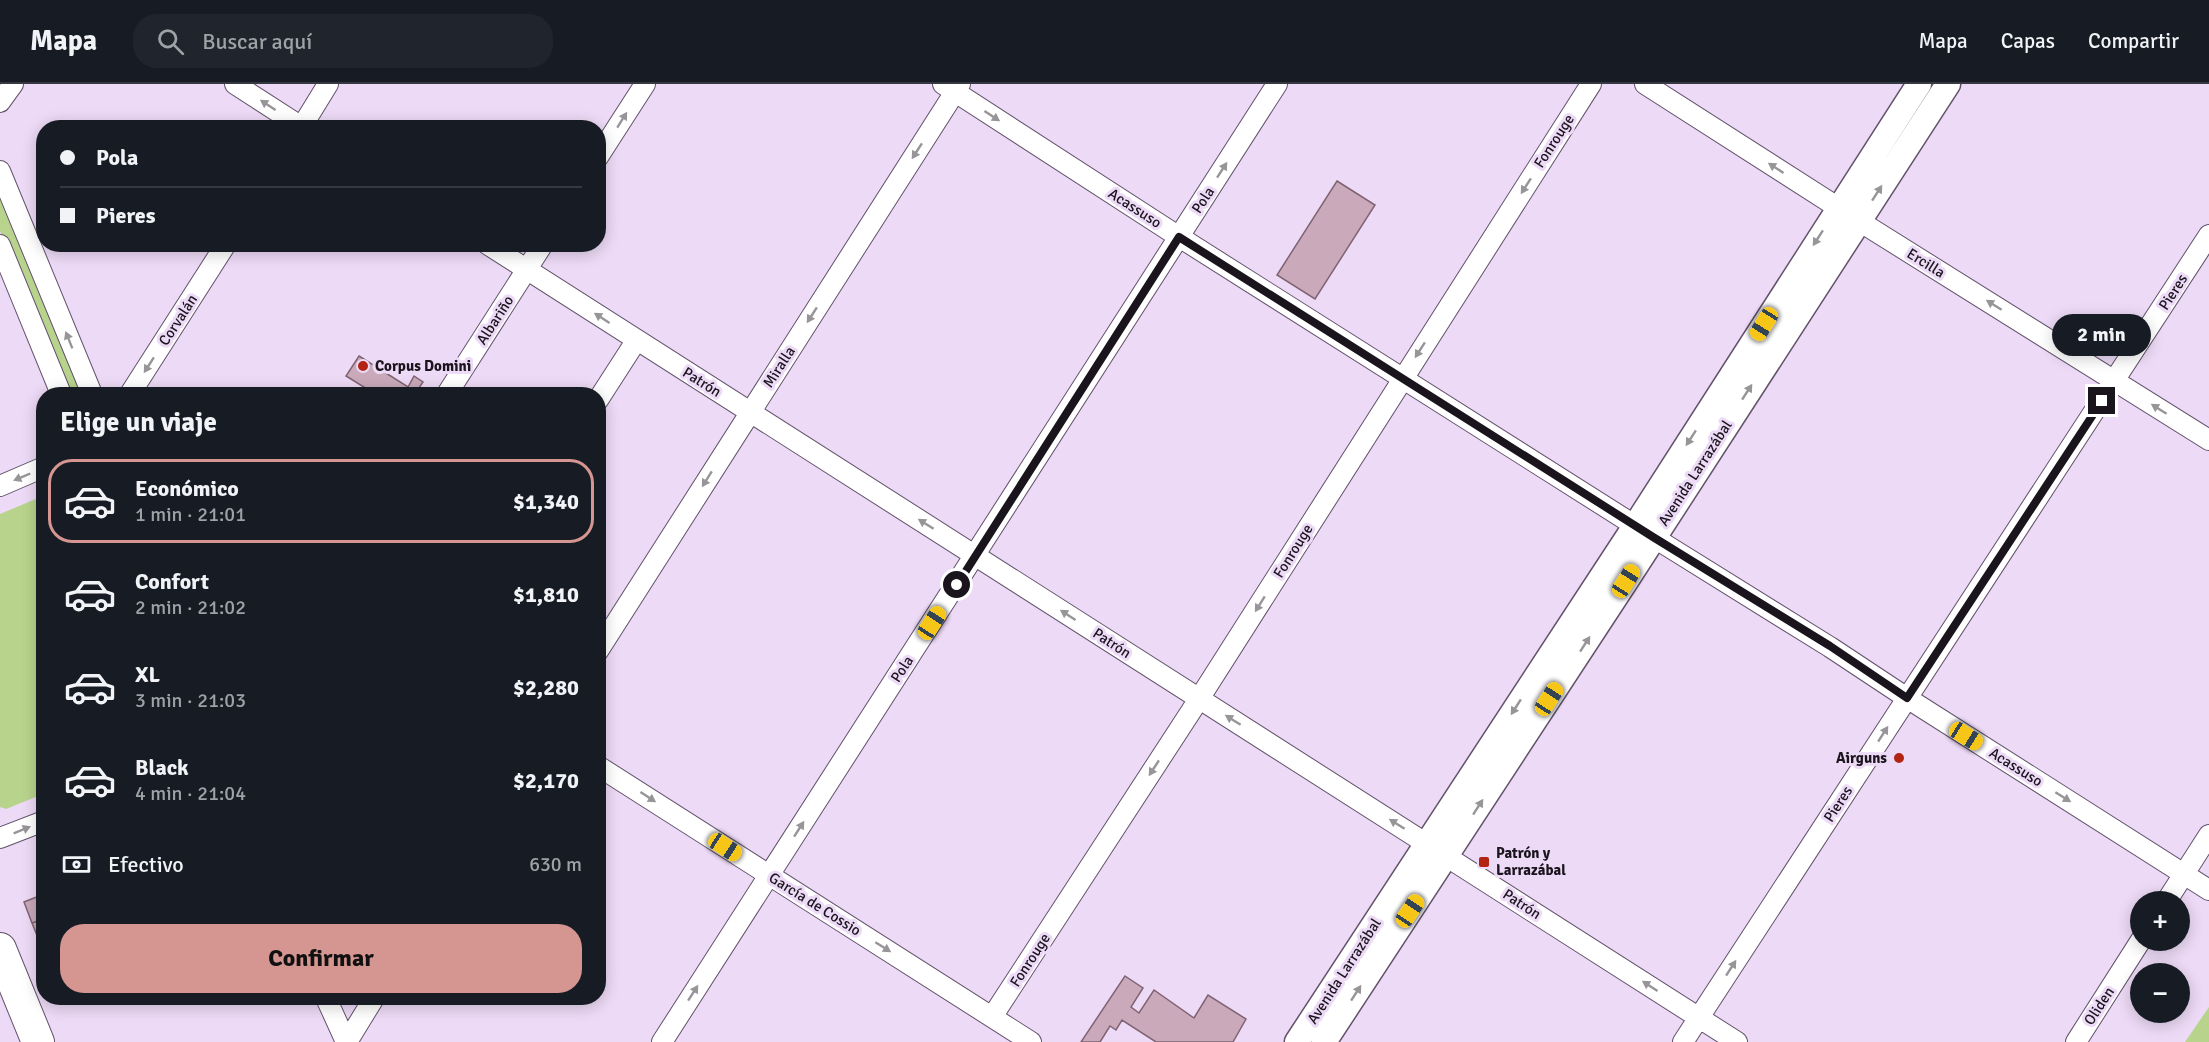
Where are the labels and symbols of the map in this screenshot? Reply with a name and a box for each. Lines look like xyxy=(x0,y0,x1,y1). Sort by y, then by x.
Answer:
one-way arrow xyxy=(260,100,276,111)
one-way arrow xyxy=(984,110,1000,121)
street label: Fonrouge xyxy=(1530,111,1578,171)
one-way arrow xyxy=(616,112,627,129)
one-way arrow xyxy=(912,143,923,159)
one-way arrow xyxy=(1217,162,1228,178)
one-way arrow xyxy=(1768,162,1784,173)
one-way arrow xyxy=(1520,178,1531,194)
street label: Pola xyxy=(1188,183,1218,217)
street label: Acassuso xyxy=(1105,184,1165,232)
one-way arrow xyxy=(1871,185,1882,201)
one-way arrow xyxy=(1813,230,1824,247)
street label: Ercilla xyxy=(1904,244,1948,282)
street label: Pieres xyxy=(2155,270,2192,313)
street label: Corvalán xyxy=(155,291,201,349)
street label: Albariño xyxy=(473,292,518,348)
one-way arrow xyxy=(1986,300,2002,311)
car xyxy=(1747,304,1781,344)
one-way arrow xyxy=(807,307,818,323)
one-way arrow xyxy=(593,313,610,324)
callout: 2 min xyxy=(2052,314,2152,356)
one-way arrow xyxy=(64,331,74,349)
one-way arrow xyxy=(1415,342,1426,359)
street label: Miralla xyxy=(759,343,799,391)
one-way arrow xyxy=(144,357,155,373)
place label: Corpus Domini xyxy=(375,357,471,375)
marker: Corpus Domini xyxy=(356,359,370,373)
street label: Patrón xyxy=(679,363,725,401)
one-way arrow xyxy=(1742,384,1753,400)
route end xyxy=(2088,387,2115,414)
one-way arrow xyxy=(2151,403,2167,414)
street label: Avenida Larrazábal xyxy=(1654,417,1736,529)
one-way arrow xyxy=(1686,430,1697,446)
one-way arrow xyxy=(702,471,713,487)
one-way arrow xyxy=(13,472,30,481)
one-way arrow xyxy=(918,518,934,529)
street label: Fonrouge xyxy=(1269,521,1317,581)
car xyxy=(1609,561,1643,601)
route start xyxy=(943,571,970,598)
one-way arrow xyxy=(1254,595,1265,612)
car xyxy=(915,603,949,643)
one-way arrow xyxy=(1060,609,1076,620)
street label: Patrón xyxy=(1089,624,1135,662)
one-way arrow xyxy=(1579,636,1590,652)
street label: Pola xyxy=(887,652,917,686)
car xyxy=(1532,679,1566,719)
one-way arrow xyxy=(1510,699,1522,715)
one-way arrow xyxy=(1224,714,1241,725)
car xyxy=(1946,719,1986,753)
one-way arrow xyxy=(1877,726,1888,742)
street label: Acassuso xyxy=(1986,744,2046,790)
place label: Airguns xyxy=(1836,749,1887,767)
marker: Airguns xyxy=(1892,751,1906,765)
one-way arrow xyxy=(1149,760,1160,776)
street label: Pieres xyxy=(1820,782,1857,825)
one-way arrow xyxy=(2054,791,2071,802)
one-way arrow xyxy=(640,792,656,803)
one-way arrow xyxy=(1473,799,1484,815)
one-way arrow xyxy=(1389,819,1405,830)
one-way arrow xyxy=(793,821,804,837)
one-way arrow xyxy=(13,825,31,834)
car xyxy=(705,830,745,864)
place label: Patrón y Larrazábal xyxy=(1496,844,1566,879)
marker: Patrón y Larrazábal xyxy=(1477,855,1491,869)
street label: García de Cossio xyxy=(766,868,865,940)
street label: Patrón xyxy=(1499,885,1545,923)
car xyxy=(1392,891,1428,931)
street label: Avenida Larrazábal xyxy=(1303,915,1385,1027)
street label: Fonrouge xyxy=(1006,930,1054,990)
one-way arrow xyxy=(875,942,891,953)
one-way arrow xyxy=(1725,960,1736,976)
one-way arrow xyxy=(1642,980,1658,991)
street label: Oliden xyxy=(2080,984,2118,1028)
one-way arrow xyxy=(688,985,699,1001)
one-way arrow xyxy=(1350,985,1361,1001)

